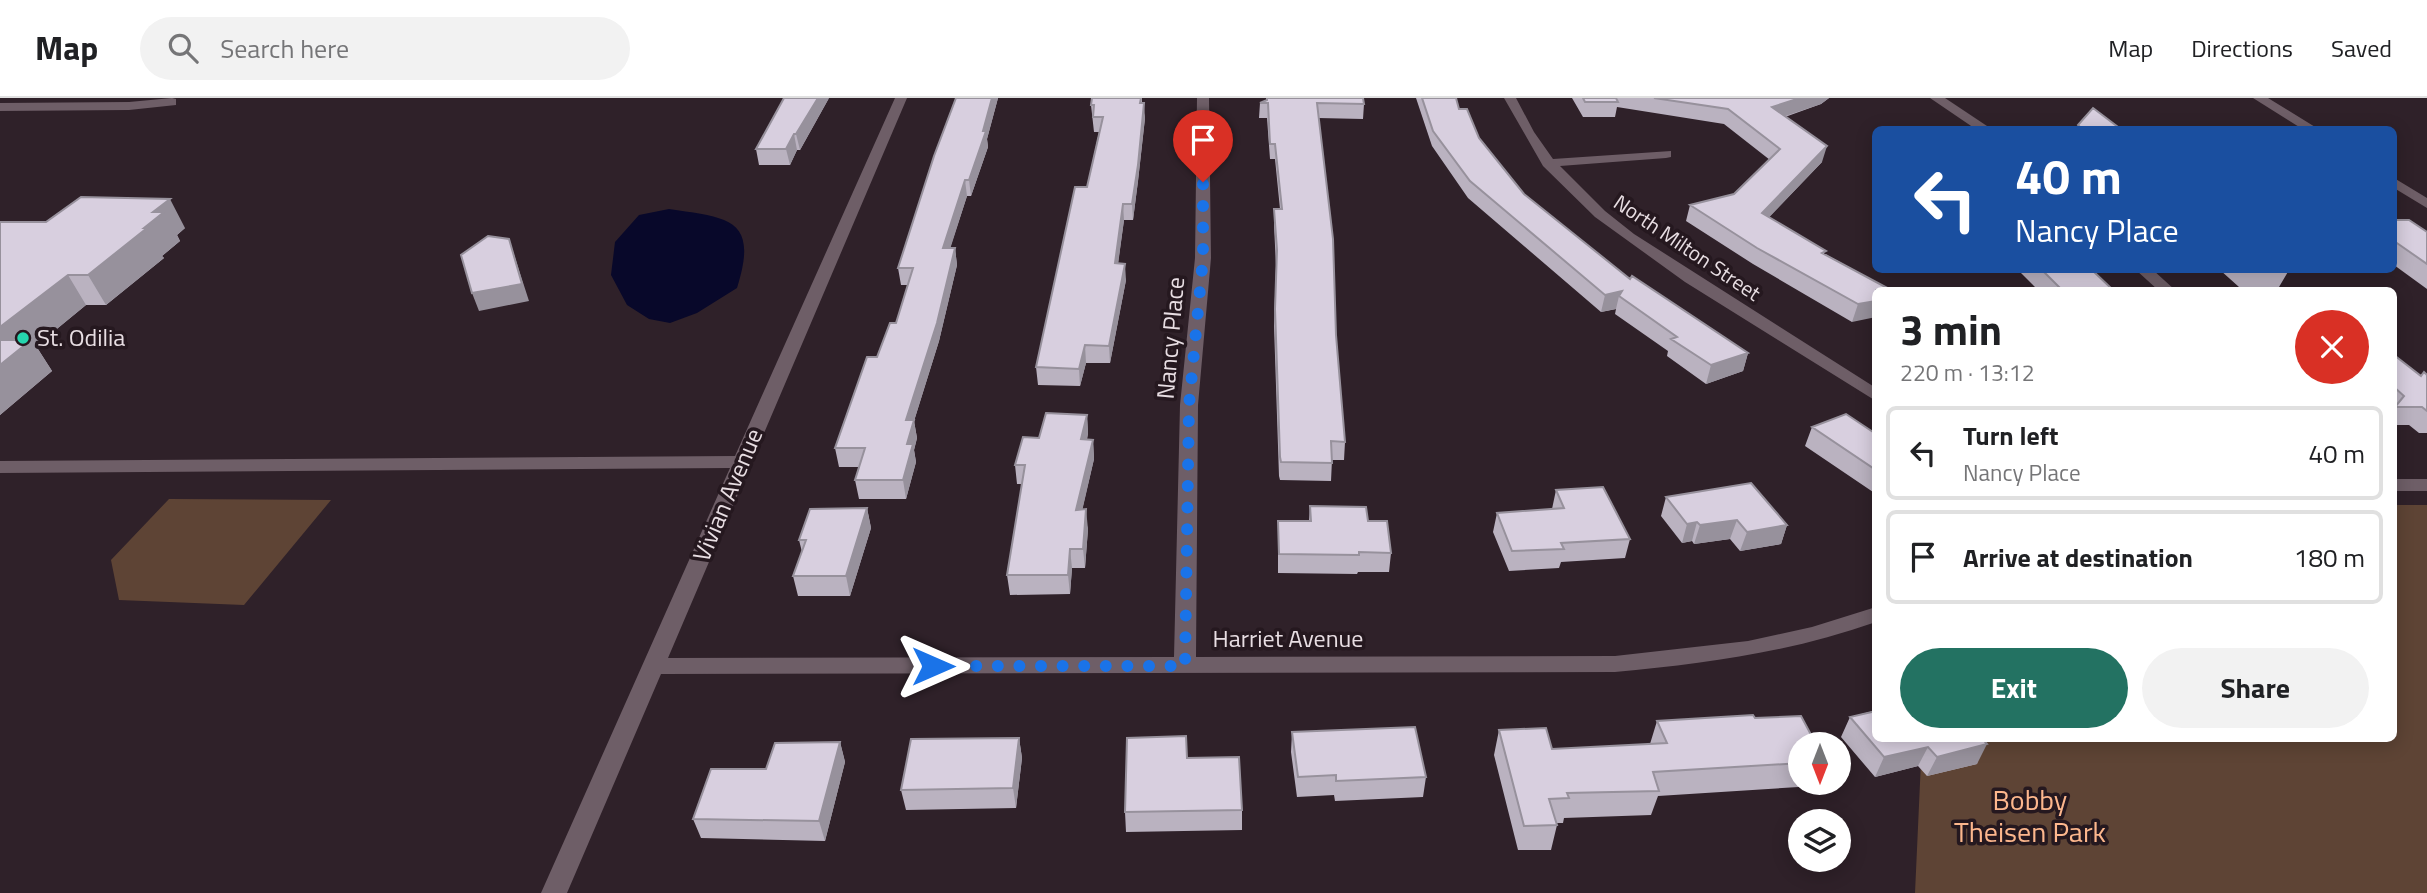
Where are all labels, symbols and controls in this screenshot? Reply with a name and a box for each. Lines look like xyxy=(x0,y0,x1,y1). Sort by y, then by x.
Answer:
search box xyxy=(140,17,630,80)
text: Map xyxy=(35,23,98,73)
icon: search xyxy=(164,29,202,67)
text: Search here xyxy=(220,29,349,68)
text: Map xyxy=(2108,30,2153,66)
text: Directions xyxy=(2191,30,2293,66)
text: Saved xyxy=(2331,30,2392,66)
pin xyxy=(1173,110,1233,182)
icon: arrive xyxy=(1184,121,1222,159)
text: 40 m xyxy=(2015,138,2122,213)
icon: left xyxy=(1900,154,1991,245)
street label: North Milton Street xyxy=(1608,186,1768,309)
text: Nancy Place xyxy=(2015,206,2179,254)
street label: Nancy Place xyxy=(1147,275,1193,401)
text: 3 min xyxy=(1900,297,2002,361)
button: close xyxy=(2295,310,2369,384)
place label: St. Odilia xyxy=(37,319,125,355)
marker: St. Odilia xyxy=(15,330,31,346)
text: 220 m · 13:12 xyxy=(1900,355,2035,390)
text: Turn left xyxy=(1963,416,2058,455)
street label: Vivian Avenue xyxy=(683,423,771,567)
icon: left xyxy=(1904,434,1942,472)
text: 40 m xyxy=(2308,434,2365,473)
text: Nancy Place xyxy=(1963,455,2081,490)
icon: arrive xyxy=(1904,538,1942,576)
text: Arrive at destination xyxy=(1963,538,2193,577)
text: 180 m xyxy=(2294,538,2365,577)
street label: Harriet Avenue xyxy=(1213,620,1363,656)
position arrow xyxy=(896,629,970,703)
button: Exit xyxy=(1900,648,2128,728)
button: Share xyxy=(2142,648,2369,728)
north arrow xyxy=(1788,732,1852,794)
map controls xyxy=(1788,732,1851,872)
park label: Bobby Theisen Park xyxy=(1954,778,2106,853)
button: layers xyxy=(1788,809,1851,872)

